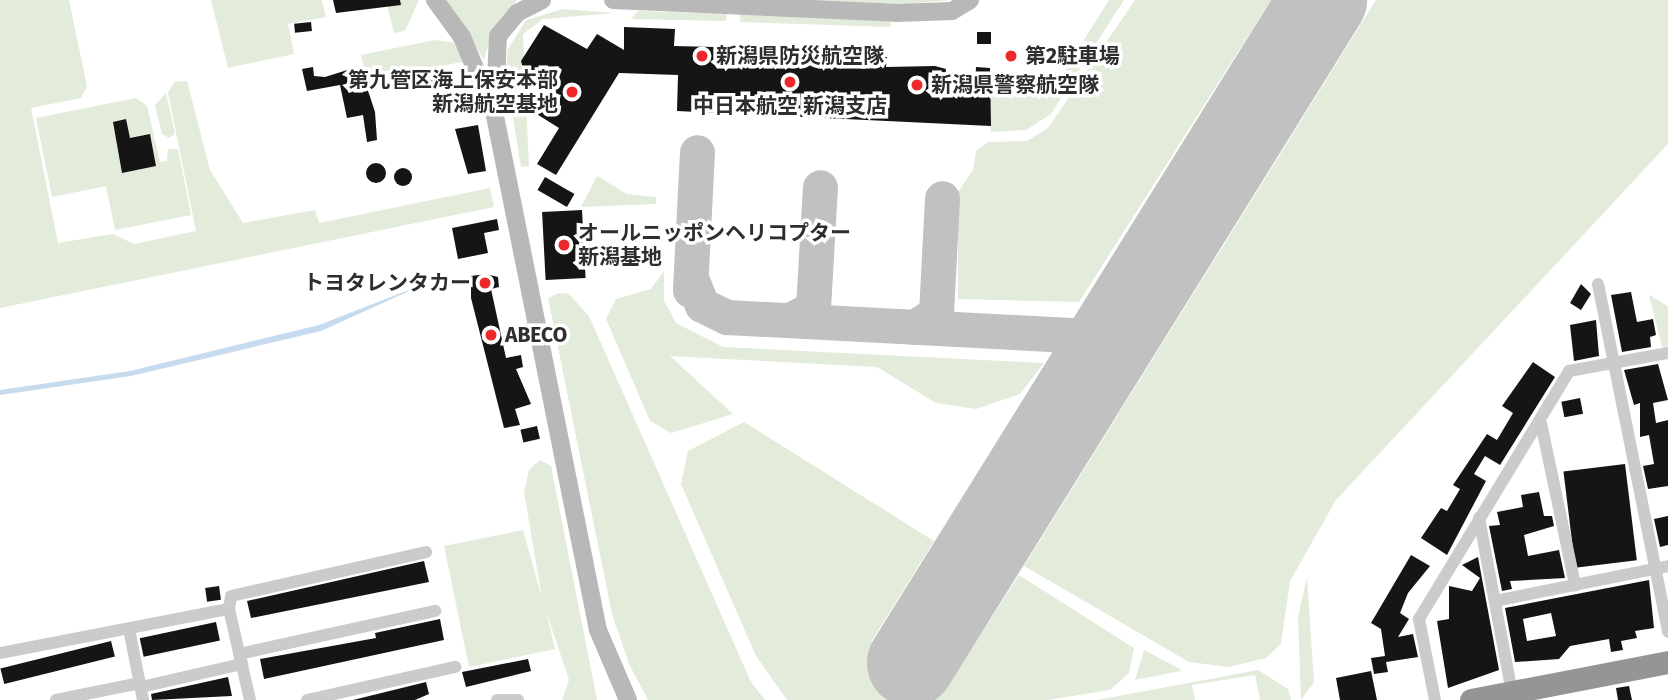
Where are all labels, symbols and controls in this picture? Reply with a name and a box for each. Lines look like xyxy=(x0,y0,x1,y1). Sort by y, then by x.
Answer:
place label: 新潟県防災航空隊 xyxy=(716,43,884,69)
place label: 第2駐車場 xyxy=(1025,43,1120,69)
marker: 新潟県防災航空隊 xyxy=(694,48,710,64)
marker: 第2駐車場 xyxy=(1003,48,1019,64)
place label: 第九管区海上保安本部 新潟航空基地 xyxy=(348,67,558,117)
place label: 新潟県警察航空隊 xyxy=(931,72,1099,98)
marker: 中日本航空 新潟支店 xyxy=(782,74,798,90)
marker: 新潟県警察航空隊 xyxy=(909,77,925,93)
marker: 第九管区海上保安本部 新潟航空基地 xyxy=(564,84,580,100)
place label: 中日本航空 新潟支店 xyxy=(693,93,887,119)
place label: オールニッポンヘリコプター 新潟基地 xyxy=(578,220,851,270)
marker: オールニッポンヘリコプター 新潟基地 xyxy=(556,237,572,253)
place label: トヨタレンタカー xyxy=(303,270,471,296)
marker: トヨタレンタカー xyxy=(477,275,493,291)
place label: ABECO xyxy=(505,322,567,348)
marker: ABECO xyxy=(483,327,499,343)

